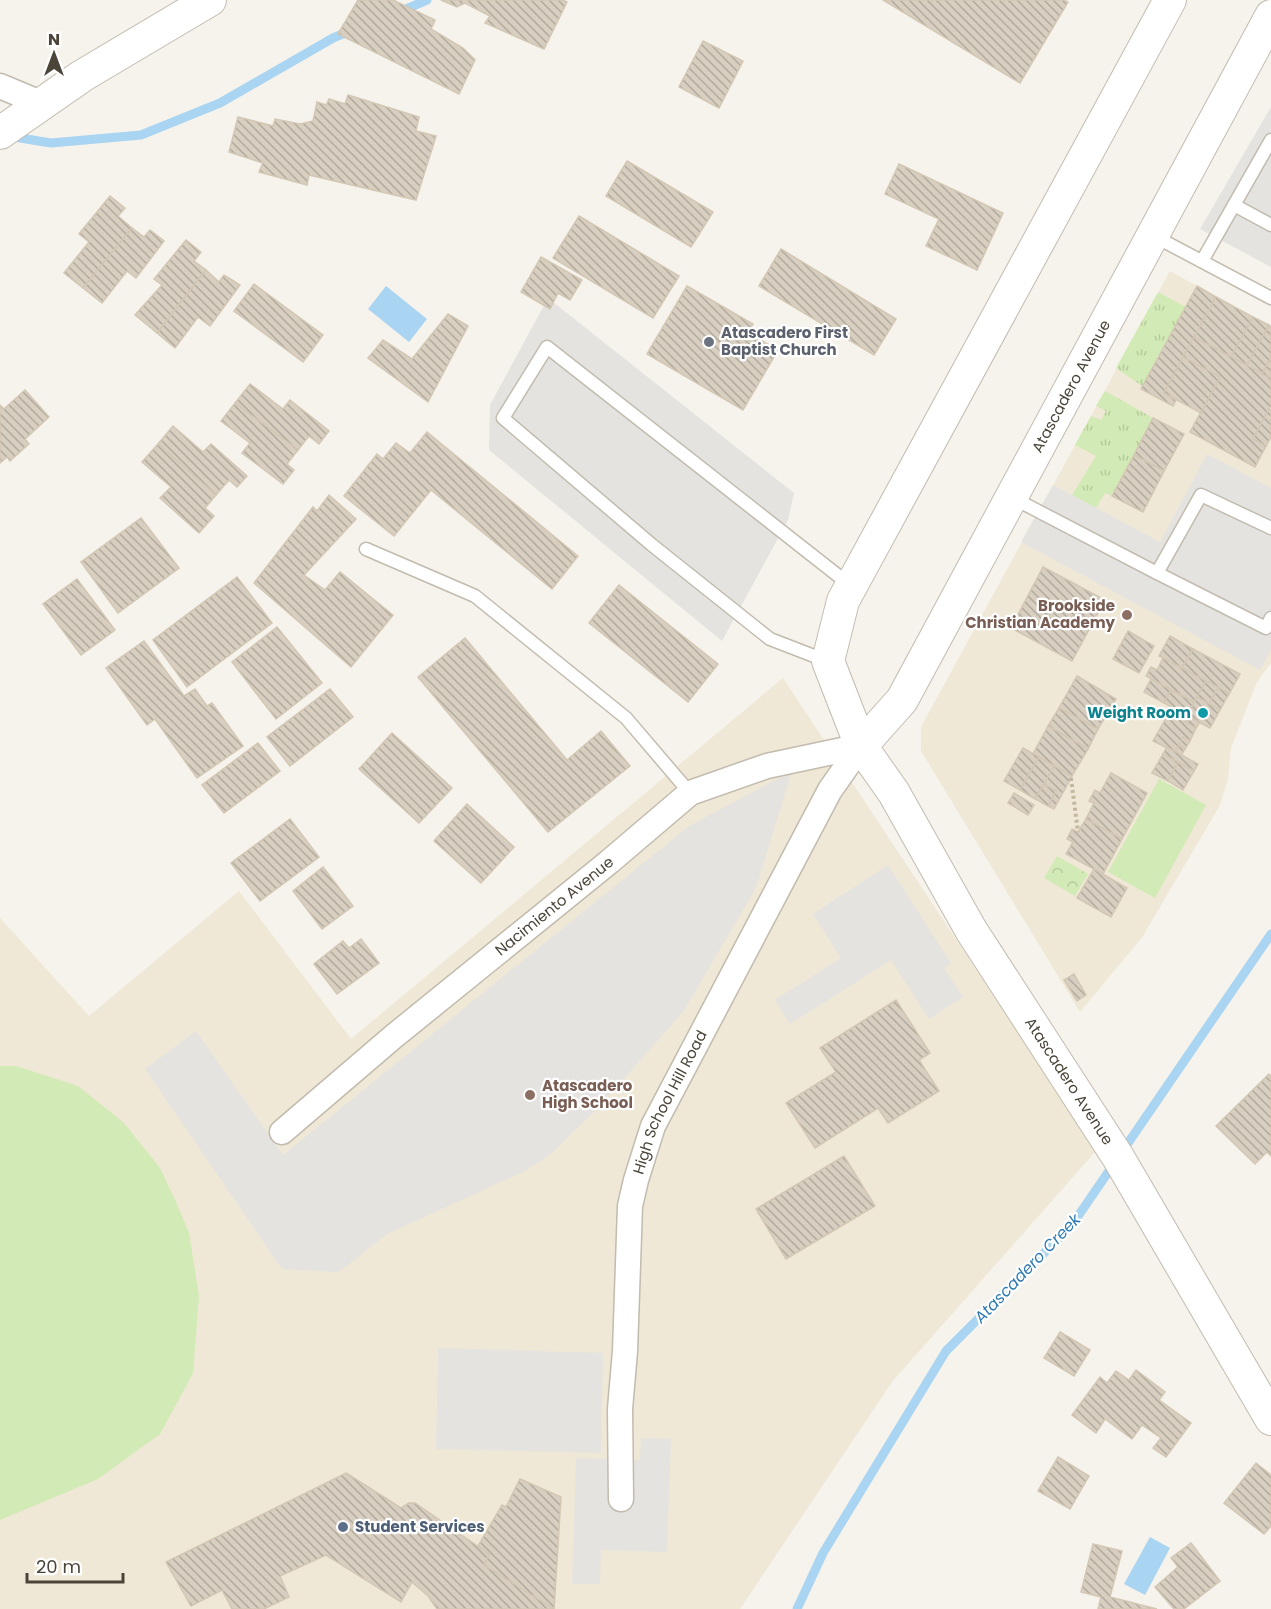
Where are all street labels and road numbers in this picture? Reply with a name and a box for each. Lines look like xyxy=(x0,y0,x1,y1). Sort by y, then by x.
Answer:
street label: Atascadero Avenue xyxy=(1026,316,1115,456)
street label: Nacimiento Avenue xyxy=(490,851,618,960)
street label: Atascadero Avenue xyxy=(1020,1013,1118,1149)
street label: High School Hill Road xyxy=(627,1026,712,1177)

